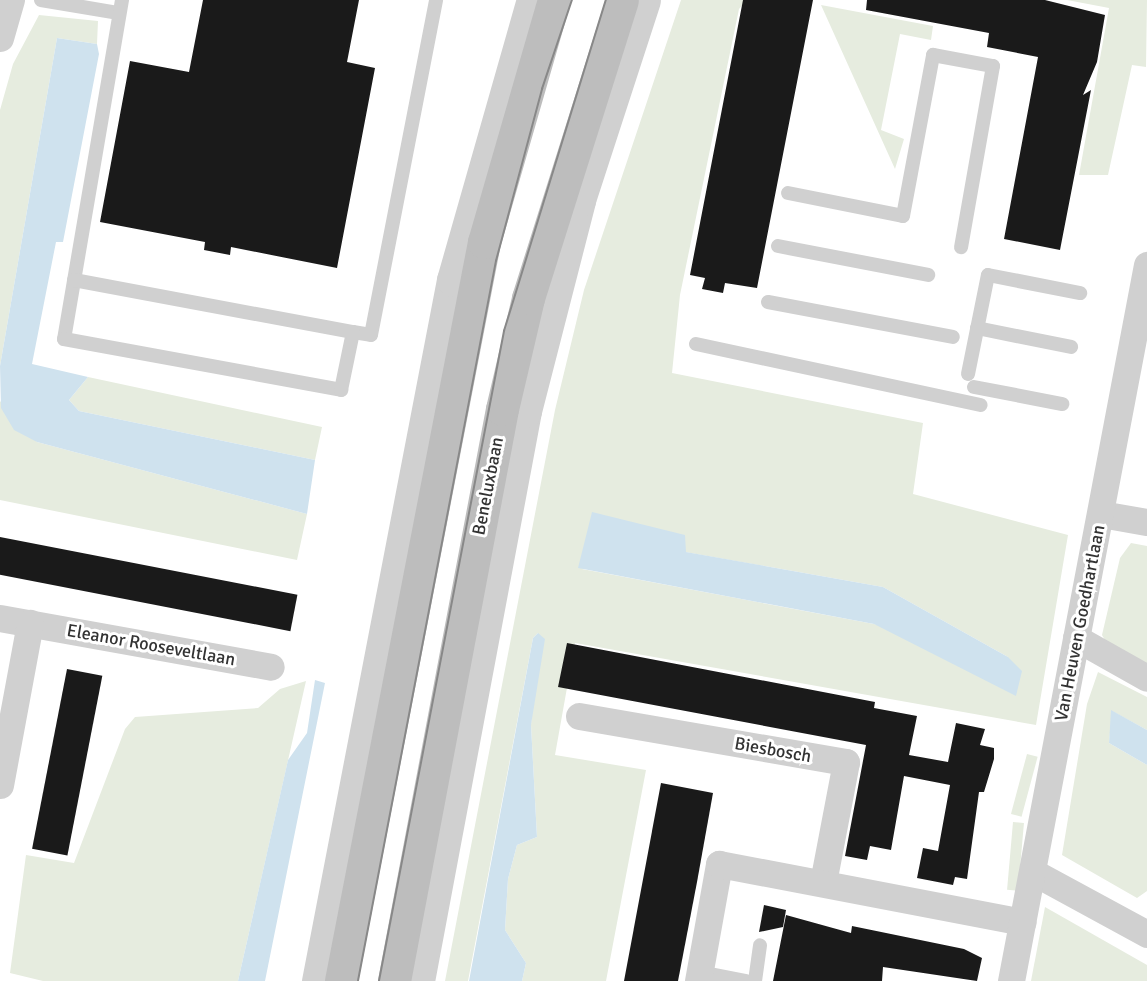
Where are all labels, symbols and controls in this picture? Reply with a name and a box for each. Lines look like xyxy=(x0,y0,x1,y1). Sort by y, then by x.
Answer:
street label: Beneluxbaan xyxy=(468,435,508,537)
street label: Van Heuven Goedhartlaan xyxy=(1050,523,1110,723)
street label: Eleanor Rooseveltlaan xyxy=(65,620,237,670)
street label: Biesbosch xyxy=(733,733,813,767)

